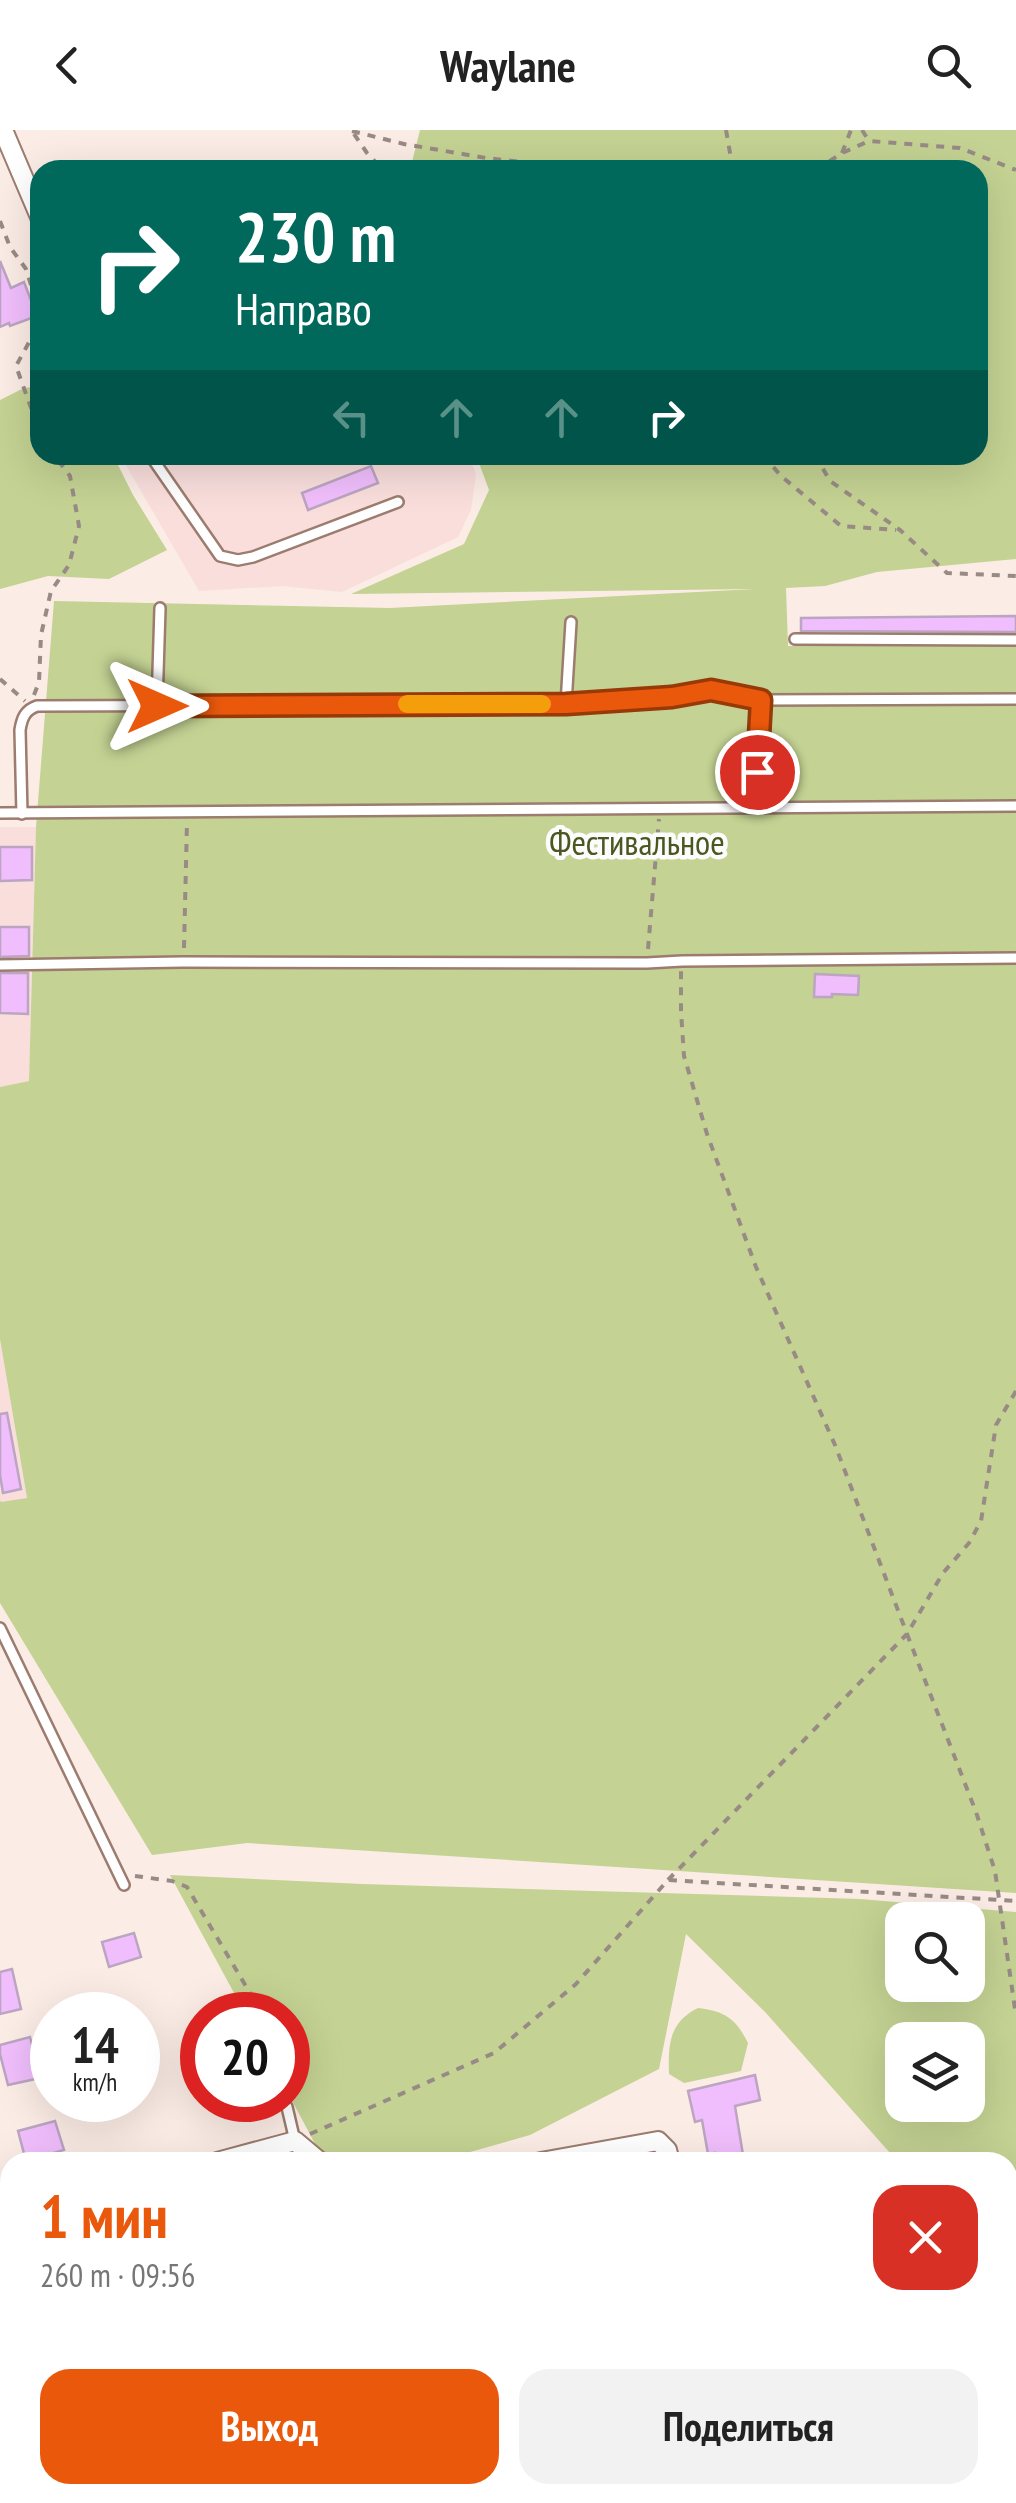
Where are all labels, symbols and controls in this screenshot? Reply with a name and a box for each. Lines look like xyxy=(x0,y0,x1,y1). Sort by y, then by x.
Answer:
text: Waylane xyxy=(440,36,576,94)
icon: back xyxy=(40,38,95,93)
icon: search xyxy=(921,38,976,93)
text: 230 m xyxy=(235,191,396,281)
icon: right xyxy=(70,200,200,330)
text: Направо xyxy=(235,279,372,337)
icon: left xyxy=(324,390,379,445)
icon: ahead xyxy=(429,390,484,445)
icon: ahead xyxy=(534,390,589,445)
icon: right xyxy=(639,390,694,445)
position arrow xyxy=(105,654,209,758)
pin xyxy=(715,730,800,815)
icon: arrive xyxy=(730,745,785,800)
park label: Фестивальное xyxy=(549,819,725,865)
map controls xyxy=(885,1902,985,2122)
button: search xyxy=(885,1902,985,2002)
speed limit sign: 20 xyxy=(180,1992,310,2122)
text: 14 xyxy=(71,2012,119,2077)
button: layers xyxy=(885,2022,985,2122)
text: km/h xyxy=(73,2066,117,2098)
text: 1 мин xyxy=(40,2177,168,2255)
button: close xyxy=(873,2185,978,2290)
text: 260 m · 09:56 xyxy=(40,2254,195,2296)
button: Выход xyxy=(40,2369,499,2484)
button: Поделиться xyxy=(519,2369,978,2484)

